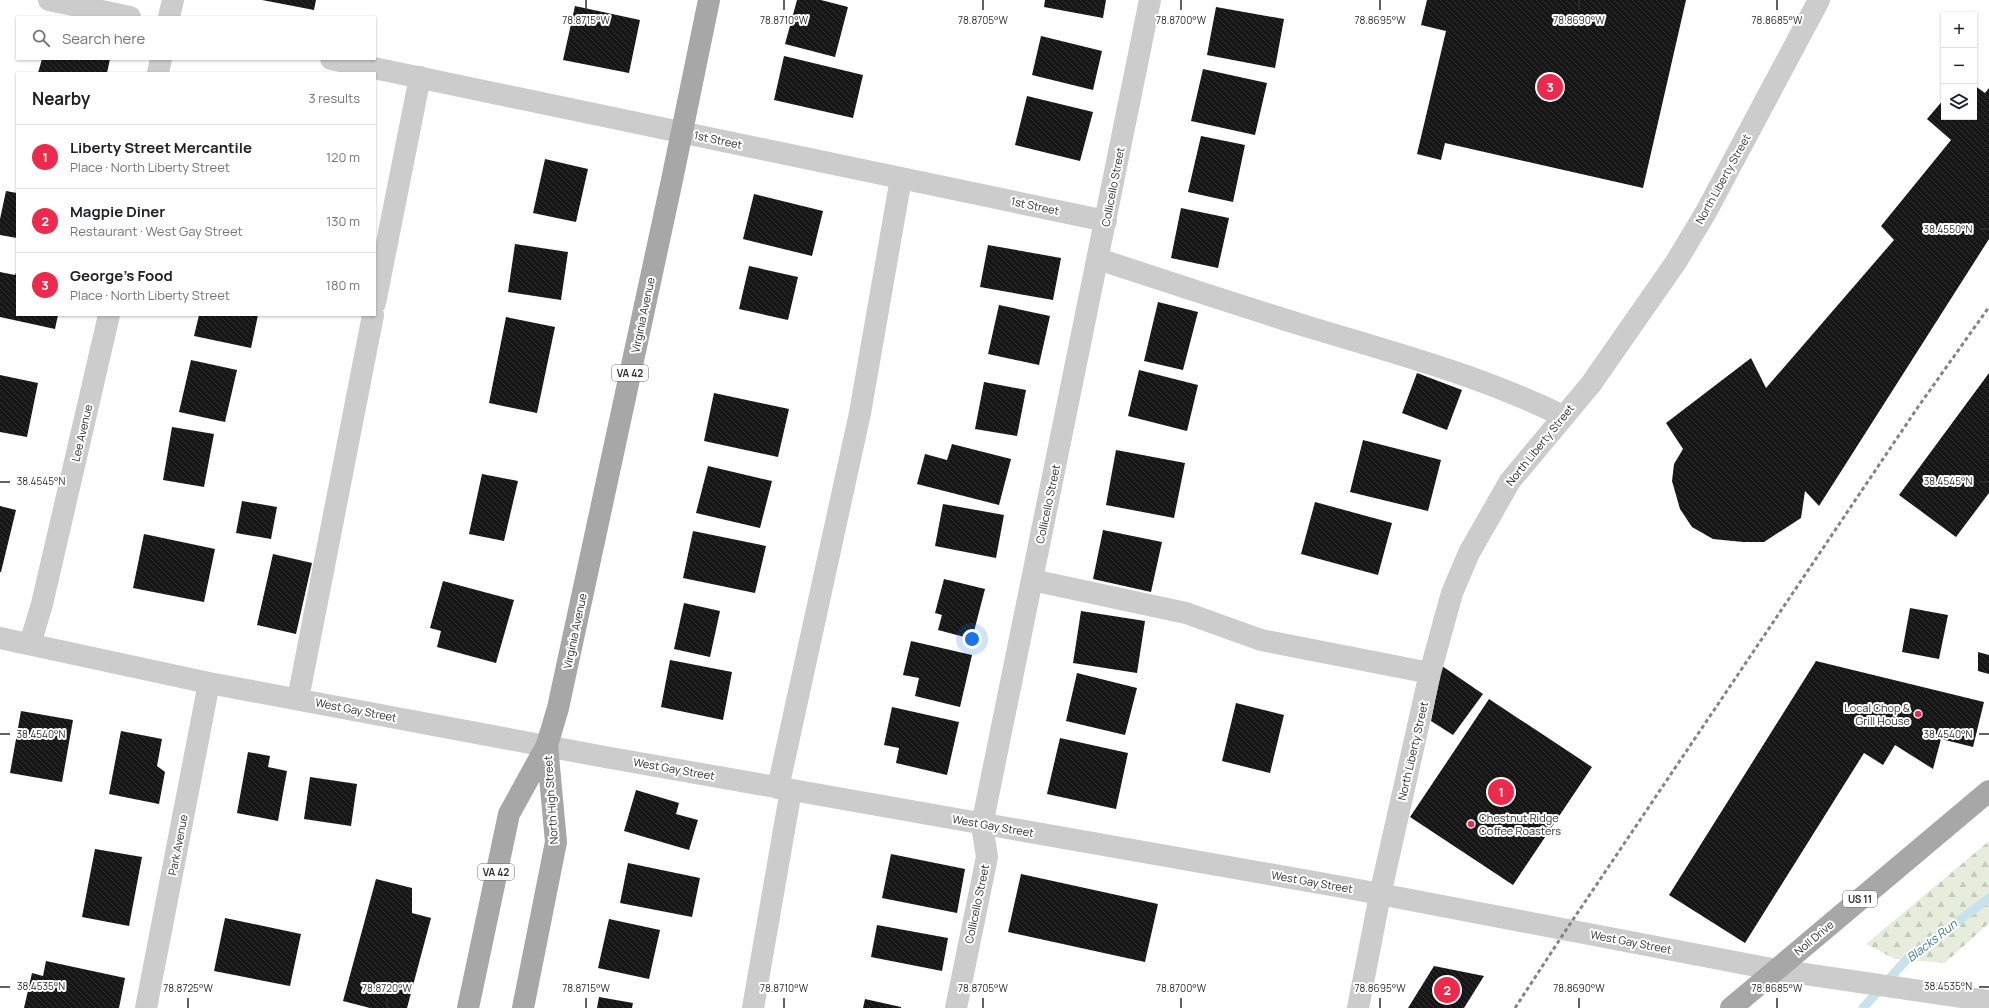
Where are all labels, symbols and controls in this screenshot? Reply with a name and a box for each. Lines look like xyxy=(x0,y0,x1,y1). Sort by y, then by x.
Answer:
map controls xyxy=(1941,12,1977,120)
button: + xyxy=(1941,12,1977,48)
text: 78.8715°W xyxy=(562,13,611,27)
text: 78.8710°W xyxy=(760,13,809,27)
text: 78.8705°W xyxy=(958,13,1009,27)
text: 78.8700°W xyxy=(1156,13,1207,27)
text: 78.8695°W xyxy=(1354,13,1406,27)
text: 78.8690°W xyxy=(1553,13,1605,27)
text: 78.8685°W xyxy=(1752,13,1803,27)
search box xyxy=(16,16,376,60)
icon: search xyxy=(30,27,52,49)
text: Search here xyxy=(62,28,145,49)
button: − xyxy=(1941,48,1977,84)
pin: 3 xyxy=(1537,72,1563,102)
button: layers xyxy=(1941,84,1977,120)
text: Nearby xyxy=(32,87,90,110)
text: 3 results xyxy=(308,89,360,107)
street label: 1st Street xyxy=(693,127,744,152)
street label: North Liberty Street xyxy=(1692,131,1754,226)
text: Liberty Street Mercantile xyxy=(70,137,252,158)
street label: Collicello Street xyxy=(1097,146,1128,228)
text: 1 xyxy=(42,148,48,166)
text: 120 m xyxy=(326,148,360,166)
text: Place · North Liberty Street xyxy=(70,158,230,176)
street label: 1st Street xyxy=(1010,193,1061,218)
text: Magpie Diner xyxy=(70,201,165,222)
text: 2 xyxy=(41,212,49,230)
text: 130 m xyxy=(326,212,360,230)
text: Restaurant · West Gay Street xyxy=(70,222,243,240)
text: 38.4550°N xyxy=(1924,222,1973,236)
text: George's Food xyxy=(70,265,173,286)
street label: Virginia Avenue xyxy=(627,275,658,354)
text: 3 xyxy=(41,276,49,294)
text: 180 m xyxy=(326,276,360,294)
text: Place · North Liberty Street xyxy=(70,286,230,304)
road number: VA 42 xyxy=(612,365,648,381)
street label: North Liberty Street xyxy=(1502,401,1577,489)
street label: Lee Avenue xyxy=(68,402,96,463)
street label: Collicello Street xyxy=(1032,463,1063,545)
text: 38.4545°N xyxy=(17,474,65,488)
text: 38.4545°N xyxy=(1924,474,1972,488)
street label: Virginia Avenue xyxy=(559,591,590,670)
your location xyxy=(962,629,982,649)
street label: West Gay Street xyxy=(314,694,398,725)
street label: North Liberty Street xyxy=(1394,700,1431,802)
place label: Local Chop & Grill House xyxy=(1844,700,1911,728)
marker: Local Chop & Grill House xyxy=(1913,709,1923,719)
text: 38.4540°N xyxy=(17,727,66,741)
text: 38.4540°N xyxy=(1924,727,1973,741)
street label: West Gay Street xyxy=(632,754,716,783)
street label: North High Street xyxy=(540,755,561,845)
pin: 1 xyxy=(1488,777,1514,807)
place label: Chestnut Ridge Coffee Roasters xyxy=(1479,810,1561,838)
street label: West Gay Street xyxy=(951,811,1035,840)
street label: Park Avenue xyxy=(164,813,191,877)
marker: Chestnut Ridge Coffee Roasters xyxy=(1466,819,1476,829)
street label: Collicello Street xyxy=(961,863,992,945)
road number: VA 42 xyxy=(478,864,514,880)
street label: West Gay Street xyxy=(1270,867,1354,896)
road number: US 11 xyxy=(1843,891,1877,907)
water label: Blacks Run xyxy=(1903,915,1961,966)
street label: Noll Drive xyxy=(1791,916,1837,958)
street label: West Gay Street xyxy=(1589,926,1673,957)
pin: 2 xyxy=(1434,975,1460,1005)
text: 38.4535°N xyxy=(17,979,65,993)
text: 38.4535°N xyxy=(1924,979,1972,993)
text: 78.8725°W xyxy=(163,981,213,995)
text: 78.8720°W xyxy=(362,981,413,995)
text: 78.8715°W xyxy=(562,981,611,995)
text: 78.8710°W xyxy=(760,981,809,995)
text: 78.8705°W xyxy=(958,981,1009,995)
text: 78.8700°W xyxy=(1156,981,1207,995)
text: 78.8695°W xyxy=(1354,981,1406,995)
text: 78.8690°W xyxy=(1553,981,1605,995)
text: 78.8685°W xyxy=(1752,981,1803,995)

